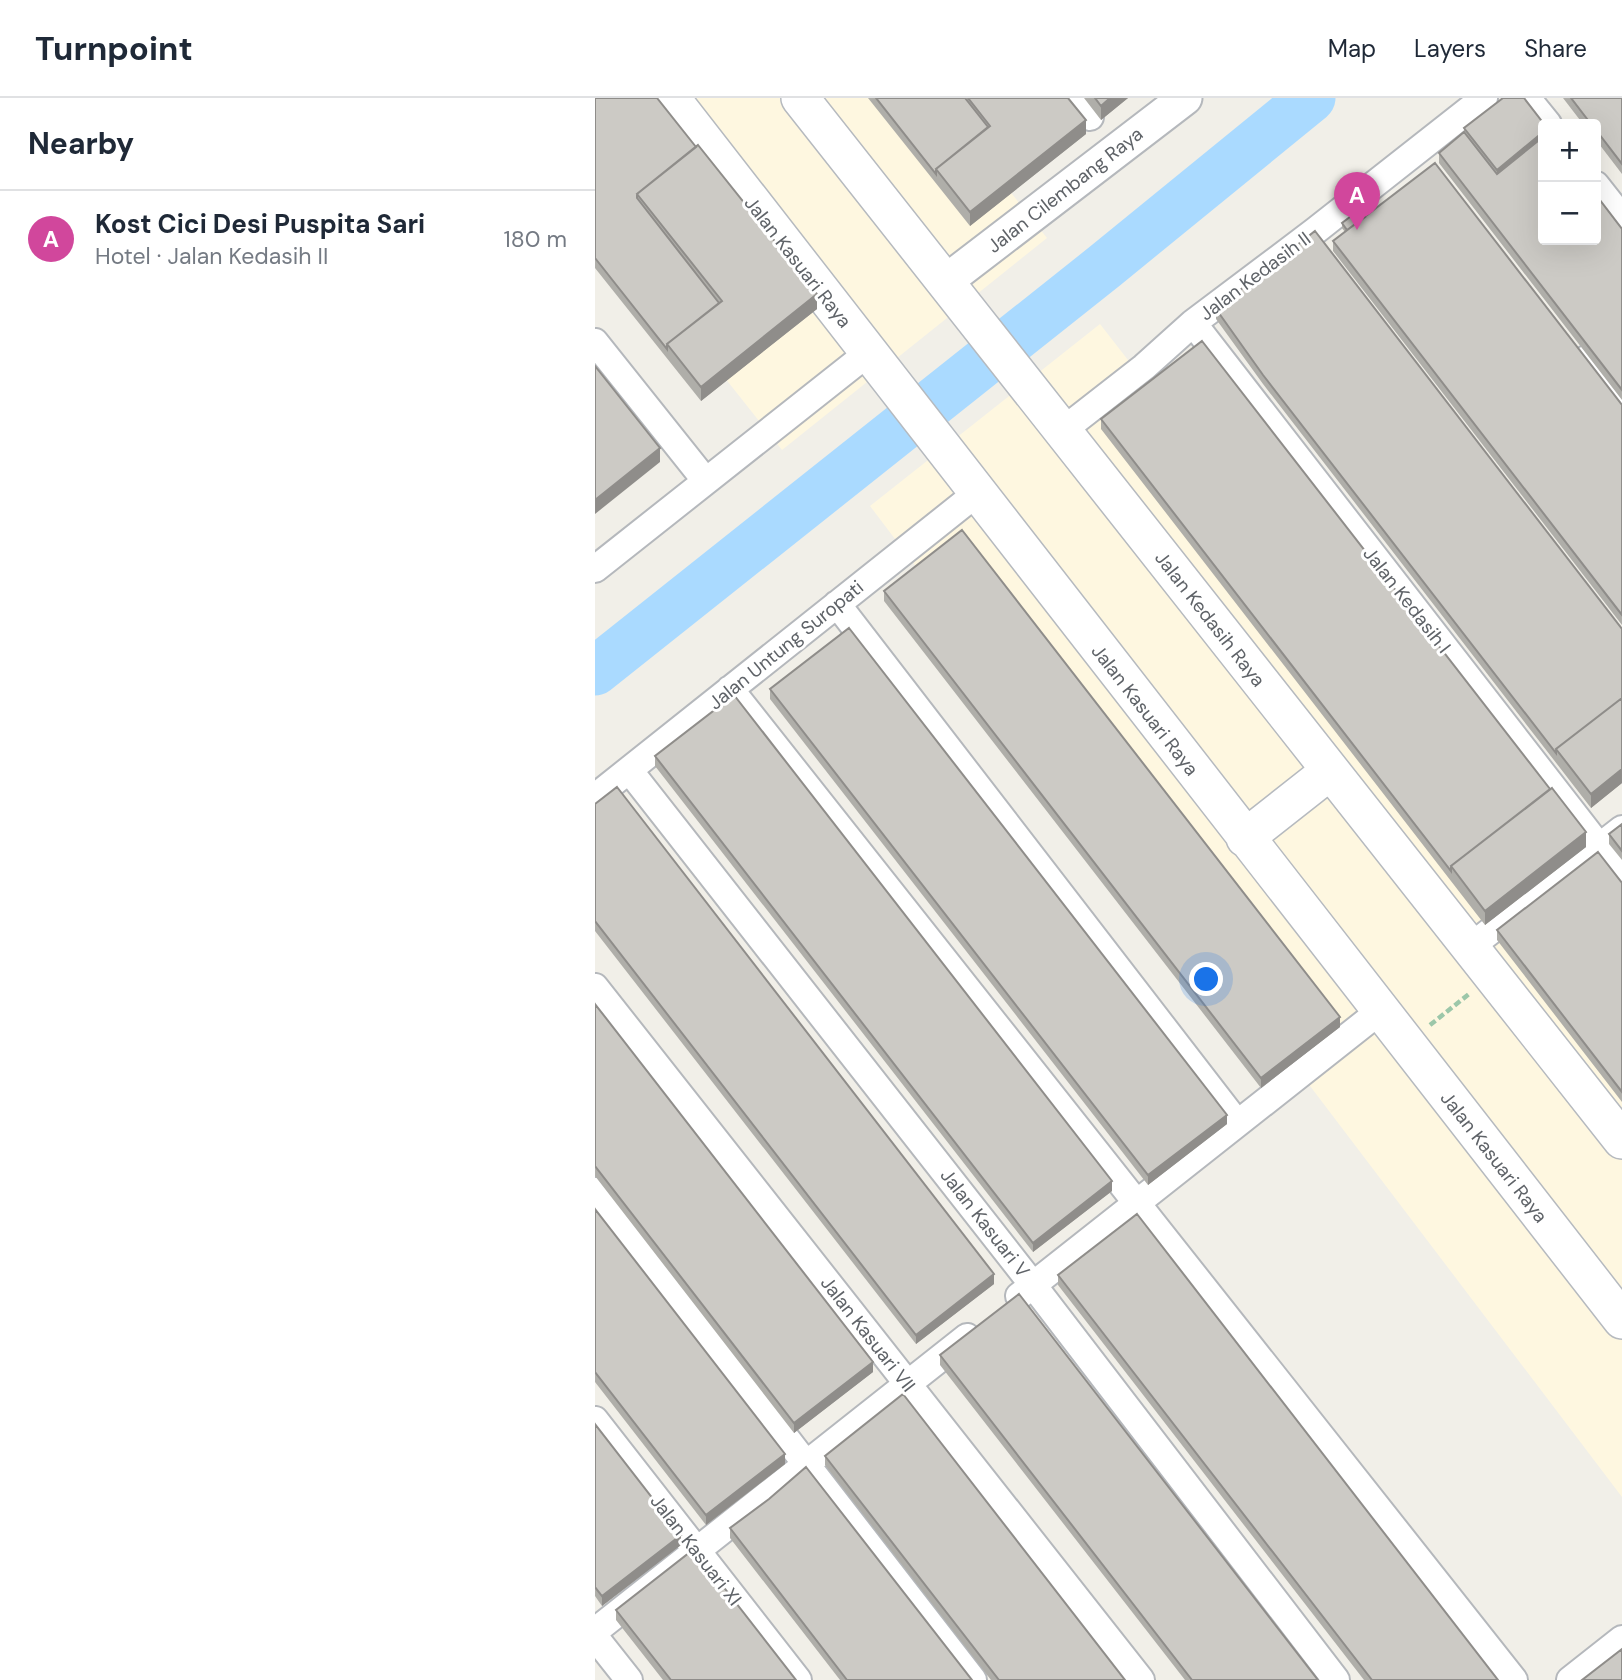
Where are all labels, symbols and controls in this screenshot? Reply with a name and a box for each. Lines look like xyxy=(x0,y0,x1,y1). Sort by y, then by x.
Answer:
text: Turnpoint xyxy=(35,27,193,70)
text: Map xyxy=(1328,33,1376,64)
text: Layers xyxy=(1414,33,1486,64)
text: Share xyxy=(1524,33,1587,64)
map controls xyxy=(1538,119,1601,245)
button: + xyxy=(1538,119,1601,182)
street label: Jalan Cilembang Raya xyxy=(982,121,1148,259)
text: Nearby xyxy=(28,124,134,163)
pin: A xyxy=(1334,172,1380,230)
button: − xyxy=(1538,182,1601,245)
street label: Jalan Kasuari Raya xyxy=(739,191,857,333)
text: Kost Cici Desi Puspita Sari xyxy=(95,207,425,241)
text: A xyxy=(43,224,59,254)
text: 180 m xyxy=(503,224,567,254)
street label: Jalan Kedasih II xyxy=(1194,226,1316,326)
text: Hotel · Jalan Kedasih II xyxy=(95,241,328,271)
street label: Jalan Kedasih I xyxy=(1358,542,1456,658)
street label: Jalan Kedasih Raya xyxy=(1149,546,1271,692)
street label: Jalan Untung Suropati xyxy=(703,575,869,715)
street label: Jalan Kasuari Raya xyxy=(1086,639,1204,781)
your location xyxy=(1189,962,1223,996)
street label: Jalan Kasuari Raya xyxy=(1435,1086,1553,1228)
street label: Jalan Kasuari V xyxy=(935,1163,1036,1283)
street label: Jalan Kasuari VII xyxy=(815,1271,921,1397)
street label: Jalan Kasuari XI xyxy=(645,1489,747,1611)

